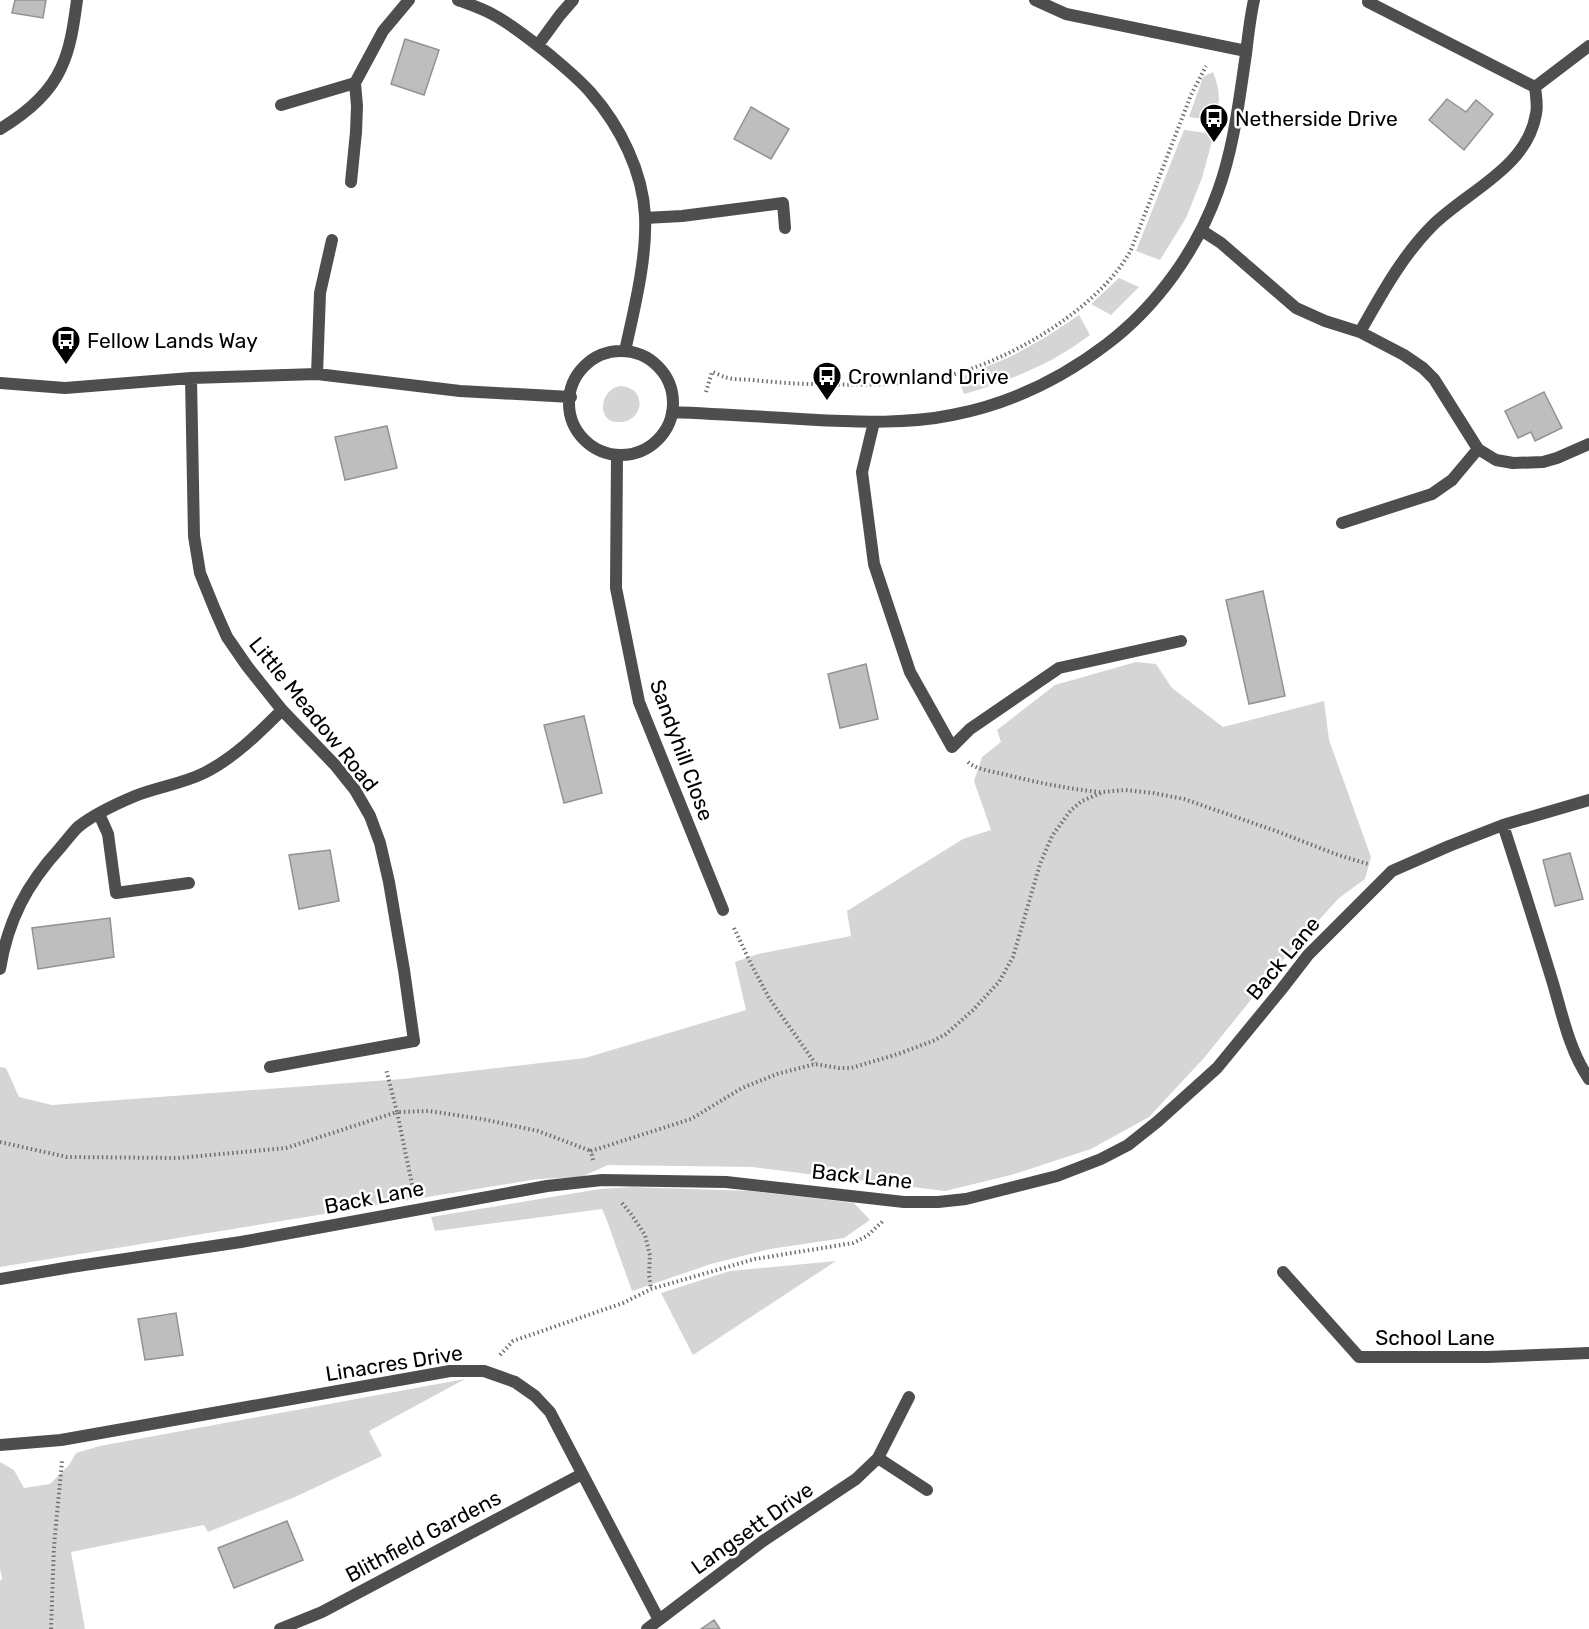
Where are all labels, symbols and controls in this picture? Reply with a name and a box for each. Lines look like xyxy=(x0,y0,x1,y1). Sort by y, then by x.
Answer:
bus stop icon: Netherside Drive xyxy=(1198,102,1230,144)
place label: Netherside Drive xyxy=(1235,106,1398,131)
bus stop icon: Fellow Lands Way xyxy=(50,324,82,366)
place label: Fellow Lands Way xyxy=(87,328,258,353)
bus stop icon: Crownland Drive xyxy=(811,360,843,402)
place label: Crownland Drive xyxy=(848,364,1009,389)
street label: Little Meadow Road xyxy=(244,632,384,796)
street label: Sandyhill Close xyxy=(645,676,719,824)
street label: Back Lane xyxy=(1241,911,1325,1005)
street label: Back Lane xyxy=(811,1158,913,1194)
street label: Back Lane xyxy=(322,1175,426,1219)
street label: School Lane xyxy=(1375,1325,1495,1350)
street label: Linacres Drive xyxy=(324,1340,464,1386)
street label: Langsett Drive xyxy=(686,1477,818,1579)
street label: Blithfield Gardens xyxy=(341,1484,505,1588)

